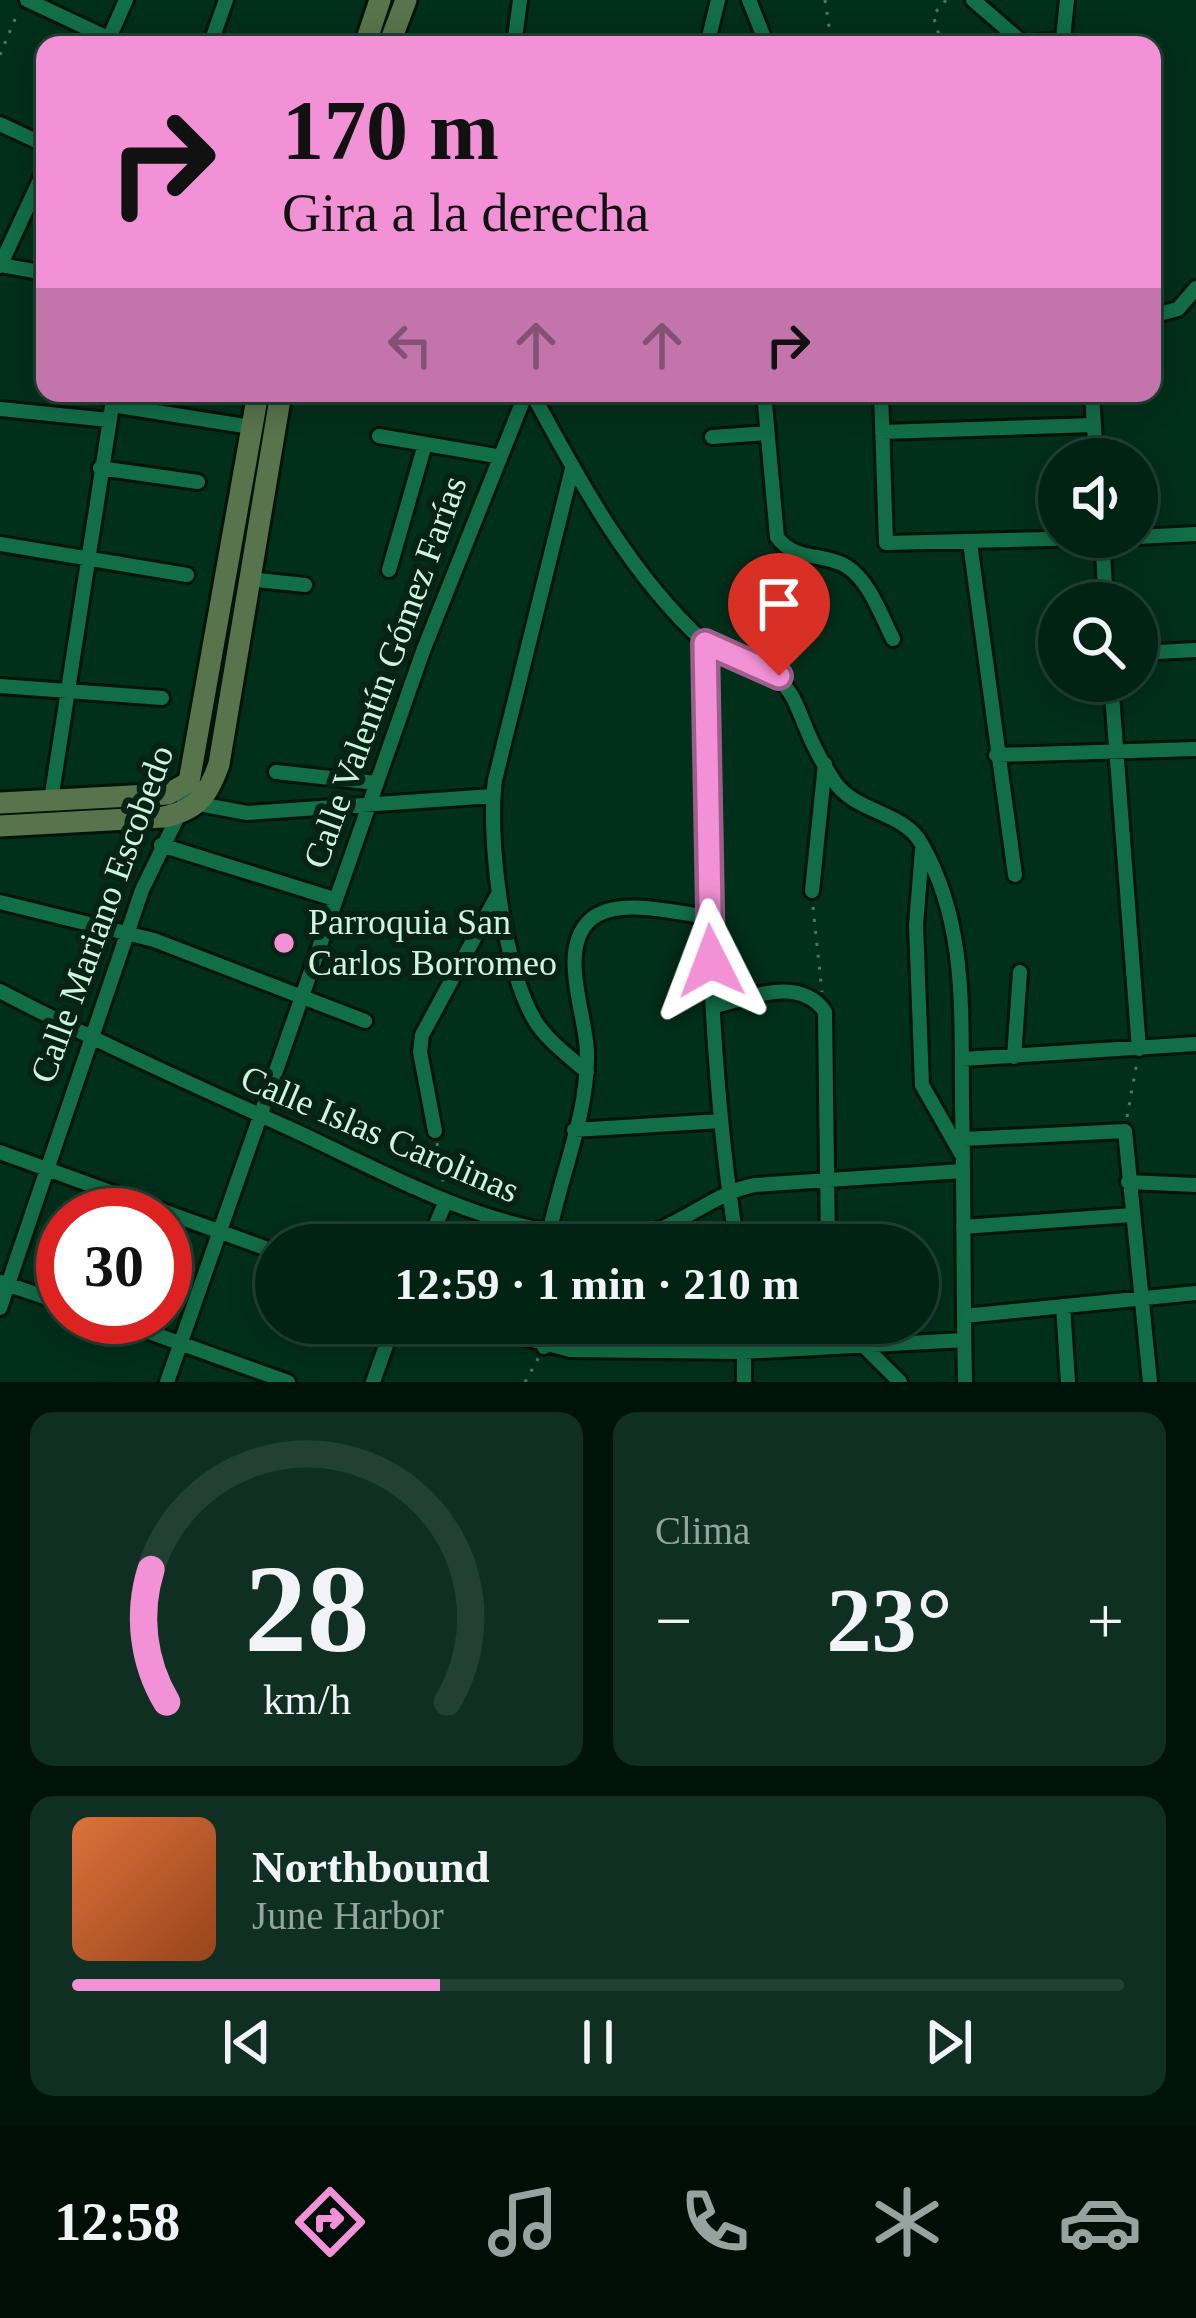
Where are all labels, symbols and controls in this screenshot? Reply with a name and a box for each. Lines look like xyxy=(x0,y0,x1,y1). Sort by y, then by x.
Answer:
icon: right xyxy=(84,84,240,240)
text: 170 m xyxy=(282,84,499,177)
text: Gira a la derecha xyxy=(282,183,649,243)
icon: left xyxy=(377,312,443,378)
icon: ahead xyxy=(503,312,569,378)
icon: ahead xyxy=(629,312,695,378)
icon: right xyxy=(755,312,821,378)
map controls xyxy=(1038,438,1158,702)
button: sound xyxy=(1038,438,1158,558)
street label: Calle Valentín Gómez Farías xyxy=(295,471,475,873)
pin xyxy=(728,553,830,676)
icon: arrive xyxy=(746,571,812,637)
button: search xyxy=(1038,582,1158,702)
street label: Calle Mariano Escobedo xyxy=(22,740,182,1088)
position arrow xyxy=(648,898,774,1024)
place label: Parroquia San Carlos Borromeo xyxy=(308,902,557,983)
marker: Parroquia San Carlos Borromeo xyxy=(271,930,297,956)
street label: Calle Islas Carolinas xyxy=(235,1057,525,1211)
speed limit sign: 30 xyxy=(36,1188,192,1344)
text: 12:59 · 1 min · 210 m xyxy=(395,1259,800,1309)
text: Clima xyxy=(655,1509,750,1552)
text: 28 xyxy=(244,1540,369,1678)
text: 23° xyxy=(827,1571,953,1670)
text: − xyxy=(655,1584,692,1657)
text: + xyxy=(1087,1584,1124,1657)
text: km/h xyxy=(262,1676,351,1723)
text: Northbound xyxy=(252,1842,490,1892)
text: June Harbor xyxy=(252,1894,444,1937)
icon: previous xyxy=(214,2009,280,2075)
icon: pause xyxy=(565,2009,631,2075)
icon: next xyxy=(916,2009,982,2075)
icon: directions xyxy=(288,2180,372,2264)
icon: music xyxy=(481,2180,565,2264)
icon: phone xyxy=(673,2180,757,2264)
icon: climate xyxy=(865,2180,949,2264)
icon: car xyxy=(1058,2180,1142,2264)
text: 12:58 xyxy=(54,2192,180,2252)

